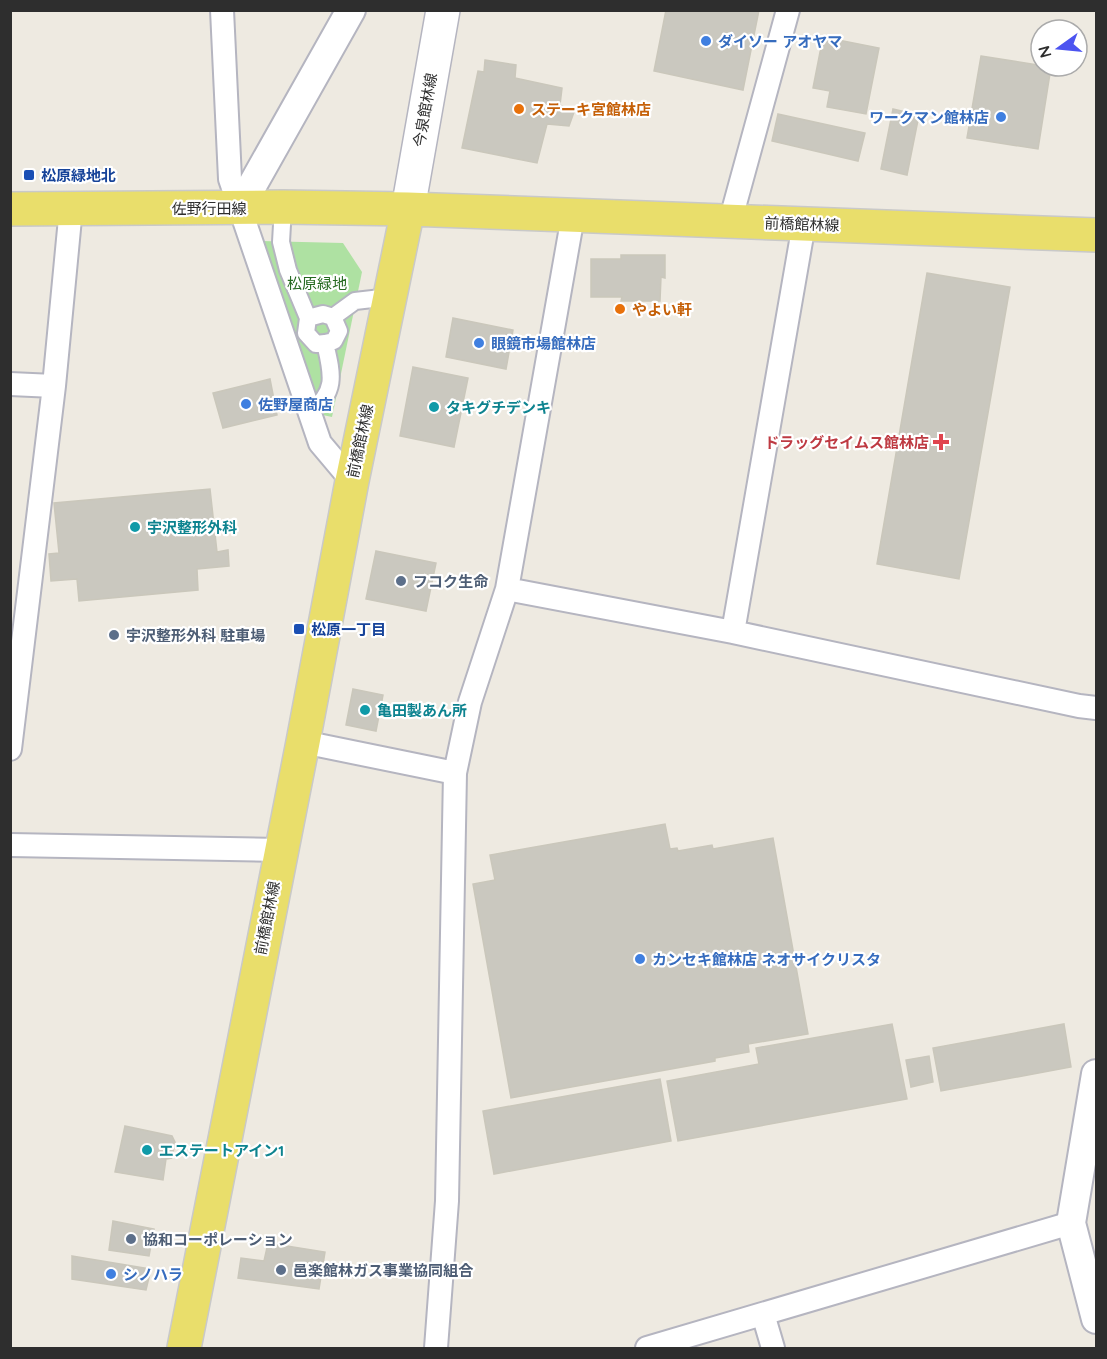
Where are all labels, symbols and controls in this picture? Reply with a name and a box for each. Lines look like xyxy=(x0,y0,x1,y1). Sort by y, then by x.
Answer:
north arrow xyxy=(1029,18,1089,78)
place label: ダイソー アオヤマ xyxy=(718,32,842,51)
marker: ダイソー アオヤマ xyxy=(699,34,713,48)
text: N xyxy=(1033,44,1056,60)
street label: 今泉館林線 xyxy=(409,71,441,149)
place label: ステーキ宮館林店 xyxy=(531,100,651,119)
marker: ステーキ宮館林店 xyxy=(512,102,526,116)
place label: ワークマン館林店 xyxy=(869,108,989,127)
marker: ワークマン館林店 xyxy=(994,110,1008,124)
place label: 松原緑地北 xyxy=(41,166,116,185)
marker: 松原緑地北 xyxy=(22,168,36,182)
street label: 佐野行田線 xyxy=(171,199,247,218)
street label: 前橋館林線 xyxy=(764,213,840,235)
park label: 松原緑地 xyxy=(287,274,347,293)
place label: やよい軒 xyxy=(632,300,692,319)
marker: やよい軒 xyxy=(613,302,627,316)
place label: 眼鏡市場館林店 xyxy=(491,334,596,353)
marker: 眼鏡市場館林店 xyxy=(472,336,486,350)
place label: 佐野屋商店 xyxy=(258,395,333,414)
marker: 佐野屋商店 xyxy=(239,397,253,411)
place label: タキグチデンキ xyxy=(446,398,551,417)
marker: タキグチデンキ xyxy=(427,400,441,414)
street label: 前橋館林線 xyxy=(343,402,377,480)
place label: ドラッグセイムス館林店 xyxy=(764,433,929,452)
marker: ドラッグセイムス館林店 xyxy=(934,435,948,449)
place label: 宇沢整形外科 xyxy=(147,518,237,537)
marker: 宇沢整形外科 xyxy=(128,520,142,534)
place label: フコク生命 xyxy=(413,572,489,591)
marker: フコク生命 xyxy=(394,574,408,588)
place label: 松原一丁目 xyxy=(311,620,386,639)
marker: 松原一丁目 xyxy=(292,622,306,636)
place label: 宇沢整形外科 駐車場 xyxy=(126,626,265,645)
marker: 宇沢整形外科 駐車場 xyxy=(107,628,121,642)
place label: 亀田製あん所 xyxy=(377,701,467,720)
marker: 亀田製あん所 xyxy=(358,703,372,717)
street label: 前橋館林線 xyxy=(251,879,283,957)
place label: カンセキ館林店 ネオサイクリスタ xyxy=(652,950,881,969)
marker: カンセキ館林店 ネオサイクリスタ xyxy=(633,952,647,966)
place label: エステートアイン1 xyxy=(159,1141,284,1160)
marker: エステートアイン1 xyxy=(140,1143,154,1157)
place label: 協和コーポレーション xyxy=(143,1230,293,1249)
marker: 協和コーポレーション xyxy=(124,1232,138,1246)
place label: 邑楽館林ガス事業協同組合 xyxy=(293,1261,474,1280)
marker: 邑楽館林ガス事業協同組合 xyxy=(274,1263,288,1277)
place label: シノハラ xyxy=(123,1265,183,1284)
marker: シノハラ xyxy=(104,1267,118,1281)

